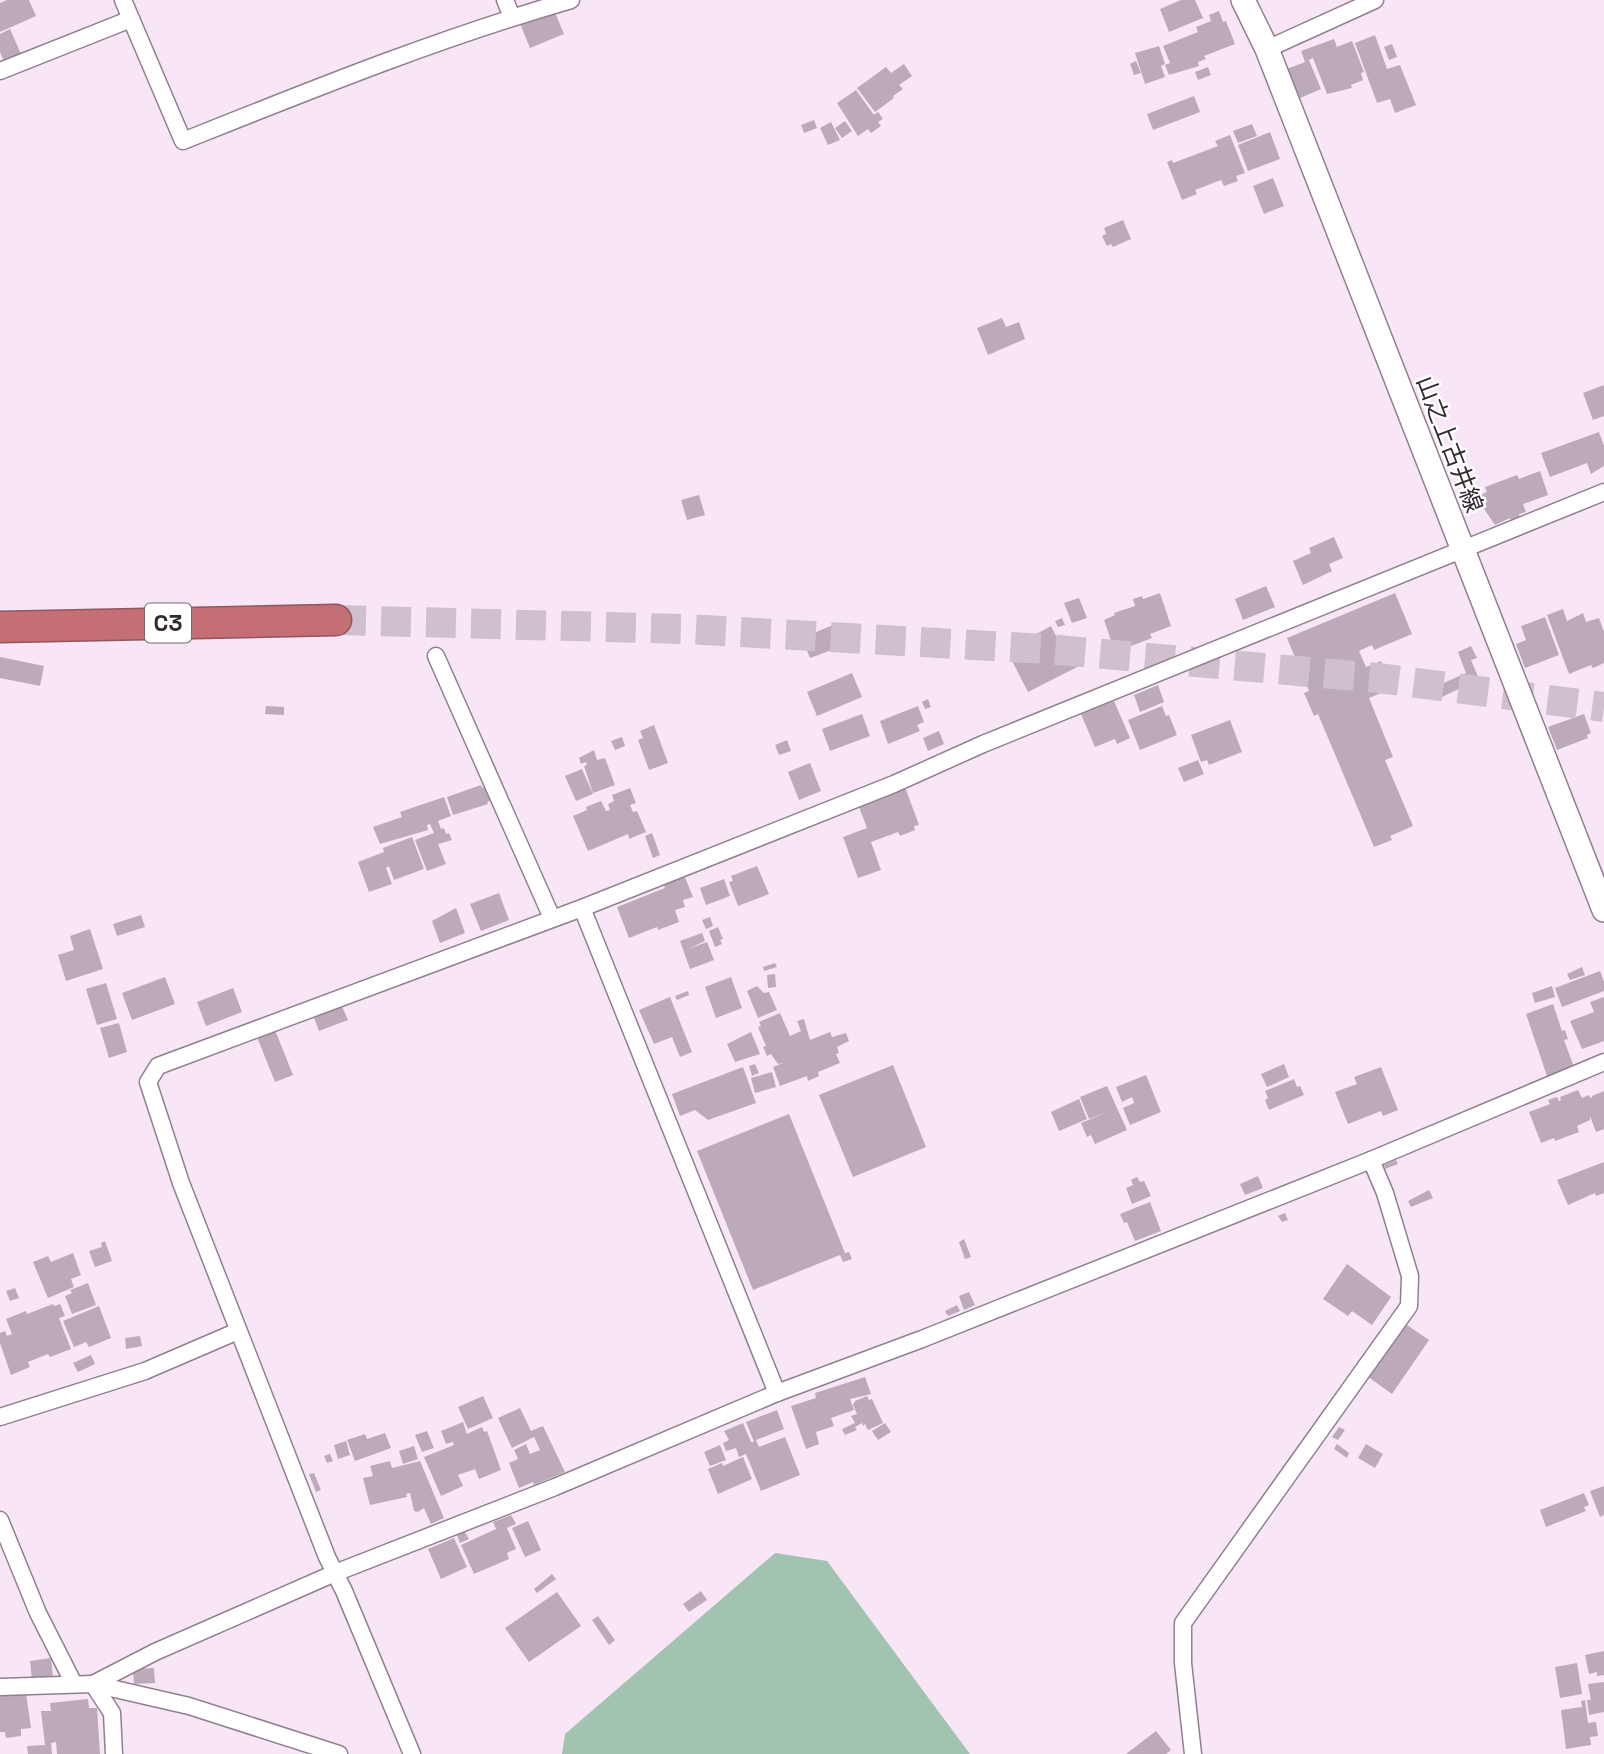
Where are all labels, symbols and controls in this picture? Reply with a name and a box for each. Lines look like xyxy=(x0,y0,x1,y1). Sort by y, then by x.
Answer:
street label: 山之上古井線 xyxy=(1410,371,1490,517)
road number: C3 xyxy=(145,604,191,642)

